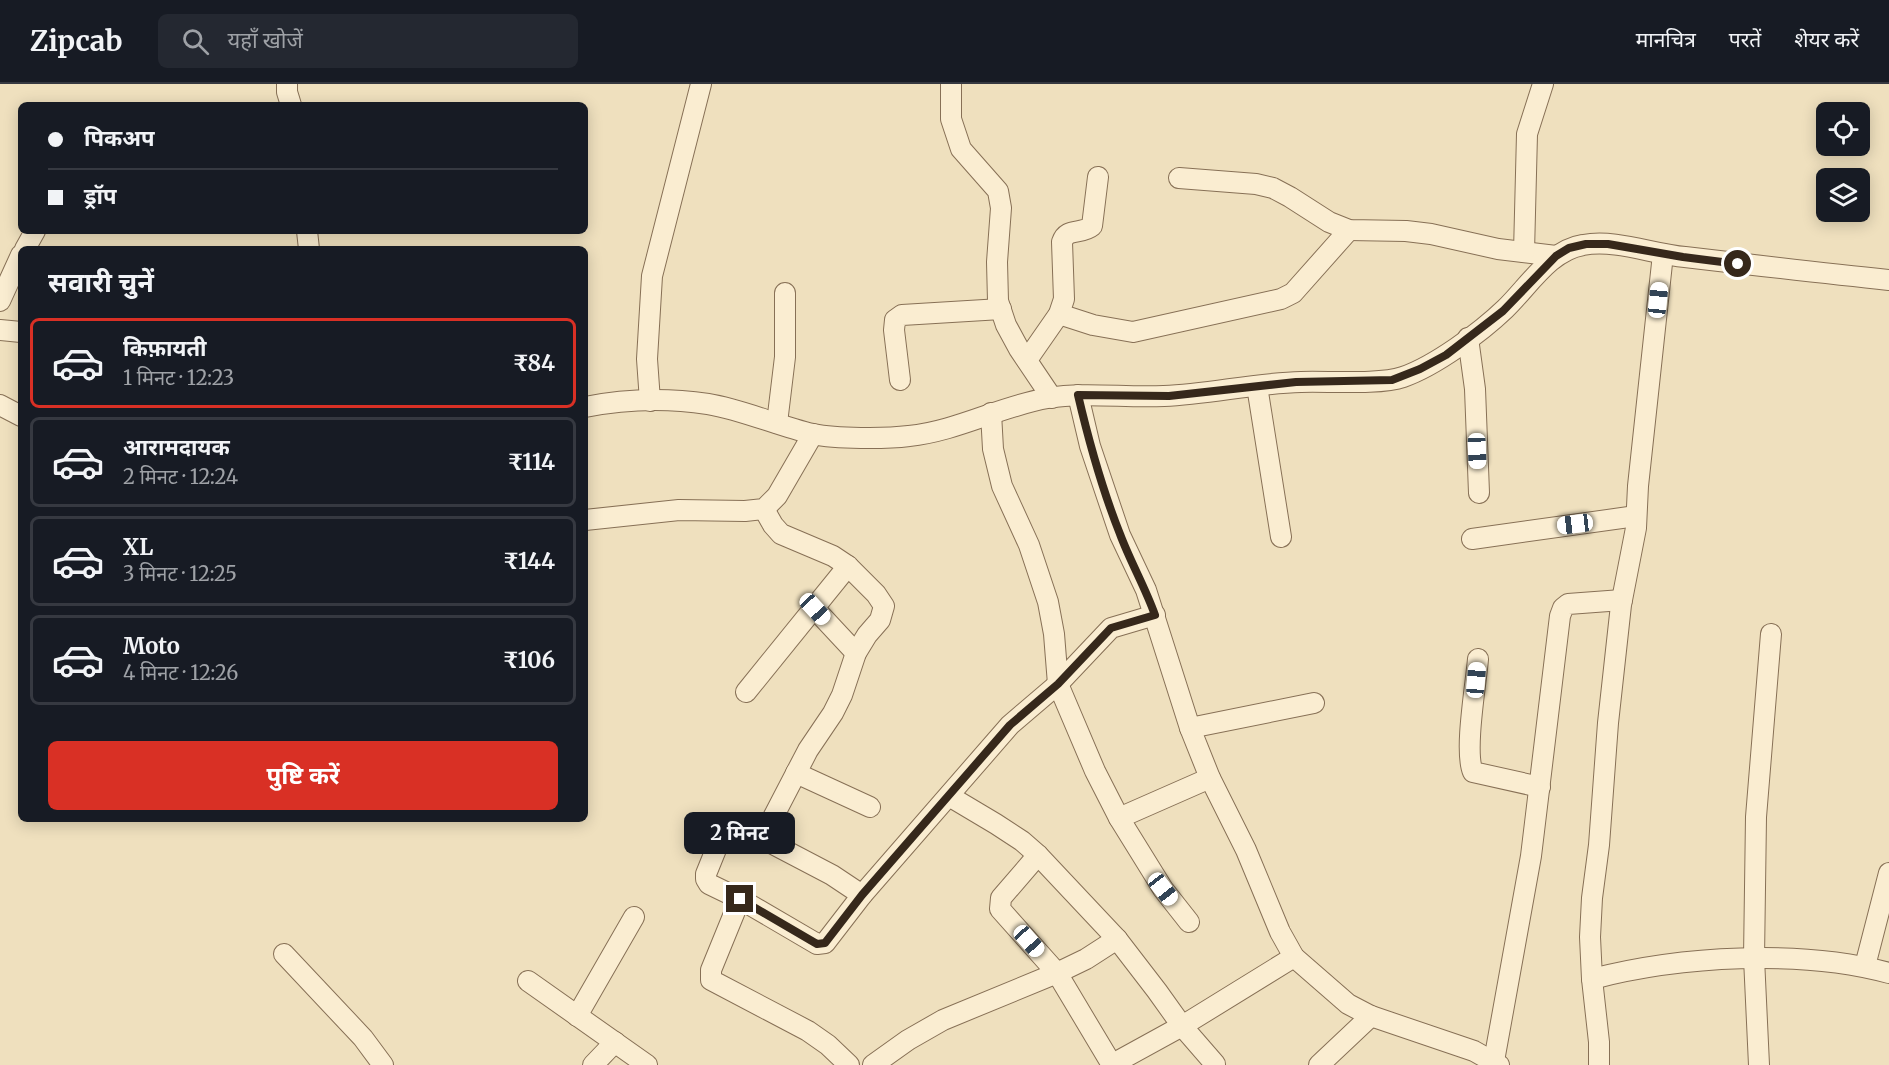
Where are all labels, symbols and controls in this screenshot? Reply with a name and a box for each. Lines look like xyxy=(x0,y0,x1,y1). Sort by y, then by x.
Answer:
search box xyxy=(158,14,578,68)
text: Zipcab xyxy=(30,23,122,59)
icon: search xyxy=(179,25,212,58)
text: यहाँ खोजें xyxy=(227,26,303,54)
text: मानचित्र xyxy=(1636,26,1696,53)
text: परतें xyxy=(1729,26,1761,53)
text: शेयर करें xyxy=(1794,26,1859,53)
map controls xyxy=(1816,102,1870,222)
button: locate xyxy=(1816,102,1870,156)
text: पिकअप xyxy=(84,124,155,152)
button: layers xyxy=(1816,168,1870,222)
text: ड्रॉप xyxy=(84,182,117,210)
route start xyxy=(1724,250,1751,277)
text: सवारी चुनें xyxy=(48,265,154,299)
car xyxy=(1647,281,1669,319)
text: किफ़ायती xyxy=(123,334,207,362)
icon: car xyxy=(51,336,105,390)
text: ₹84 xyxy=(513,349,555,377)
text: 1 मिनट · 12:23 xyxy=(123,365,234,390)
text: आरामदायक xyxy=(123,433,230,461)
car xyxy=(1467,433,1487,469)
icon: car xyxy=(51,435,105,489)
text: ₹114 xyxy=(507,448,555,476)
text: 2 मिनट · 12:24 xyxy=(123,464,238,489)
car xyxy=(1556,513,1594,535)
text: XL xyxy=(123,533,153,561)
icon: car xyxy=(51,534,105,588)
text: ₹144 xyxy=(503,547,555,575)
text: 3 मिनट · 12:25 xyxy=(123,561,237,586)
car xyxy=(796,590,834,628)
text: Moto xyxy=(123,632,180,660)
icon: car xyxy=(51,633,105,687)
text: ₹106 xyxy=(503,646,555,674)
text: 4 मिनट · 12:26 xyxy=(123,660,238,685)
car xyxy=(1465,661,1487,699)
button: पुष्टि करें xyxy=(48,741,558,810)
callout: 2 मिनट xyxy=(684,812,795,854)
text: 2 मिनट xyxy=(710,820,769,845)
car xyxy=(1145,869,1181,909)
route end xyxy=(726,885,753,912)
car xyxy=(1010,922,1048,960)

